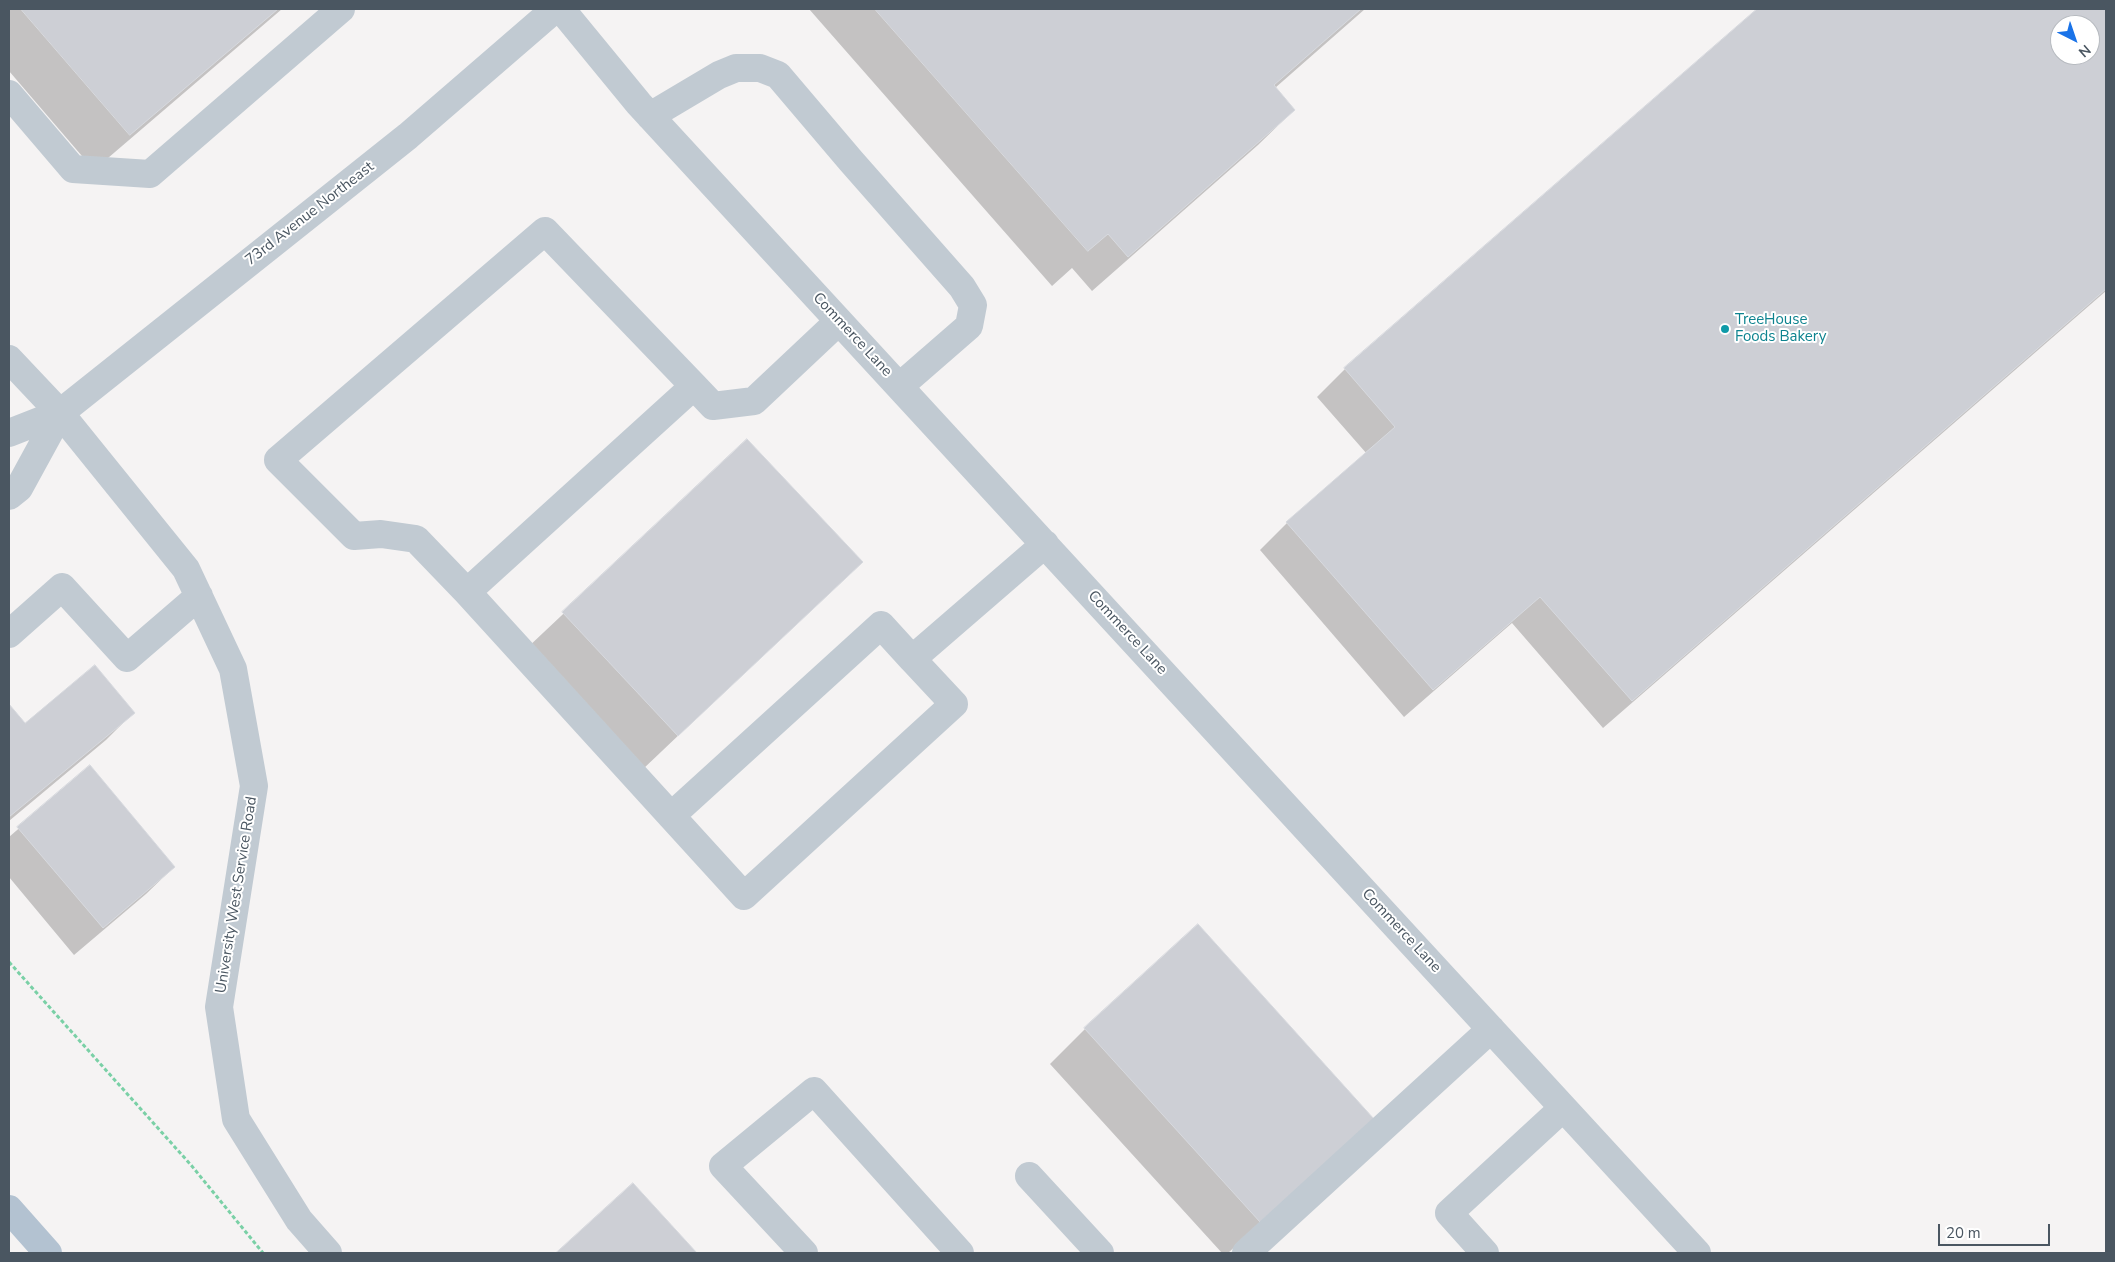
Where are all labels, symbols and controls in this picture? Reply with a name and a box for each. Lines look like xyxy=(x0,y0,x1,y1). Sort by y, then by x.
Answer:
north arrow xyxy=(2050,15,2100,65)
text: N xyxy=(2074,40,2095,62)
street label: 73rd Avenue Northeast xyxy=(242,158,378,270)
street label: Commerce Lane xyxy=(809,289,895,381)
place label: TreeHouse Foods Bakery xyxy=(1735,311,1826,346)
marker: TreeHouse Foods Bakery xyxy=(1719,323,1731,335)
street label: Commerce Lane xyxy=(1084,587,1170,679)
street label: University West Service Road xyxy=(213,795,261,995)
street label: Commerce Lane xyxy=(1358,885,1444,977)
scale bar xyxy=(1940,1214,2052,1246)
text: 20 m xyxy=(1946,1223,1981,1243)

